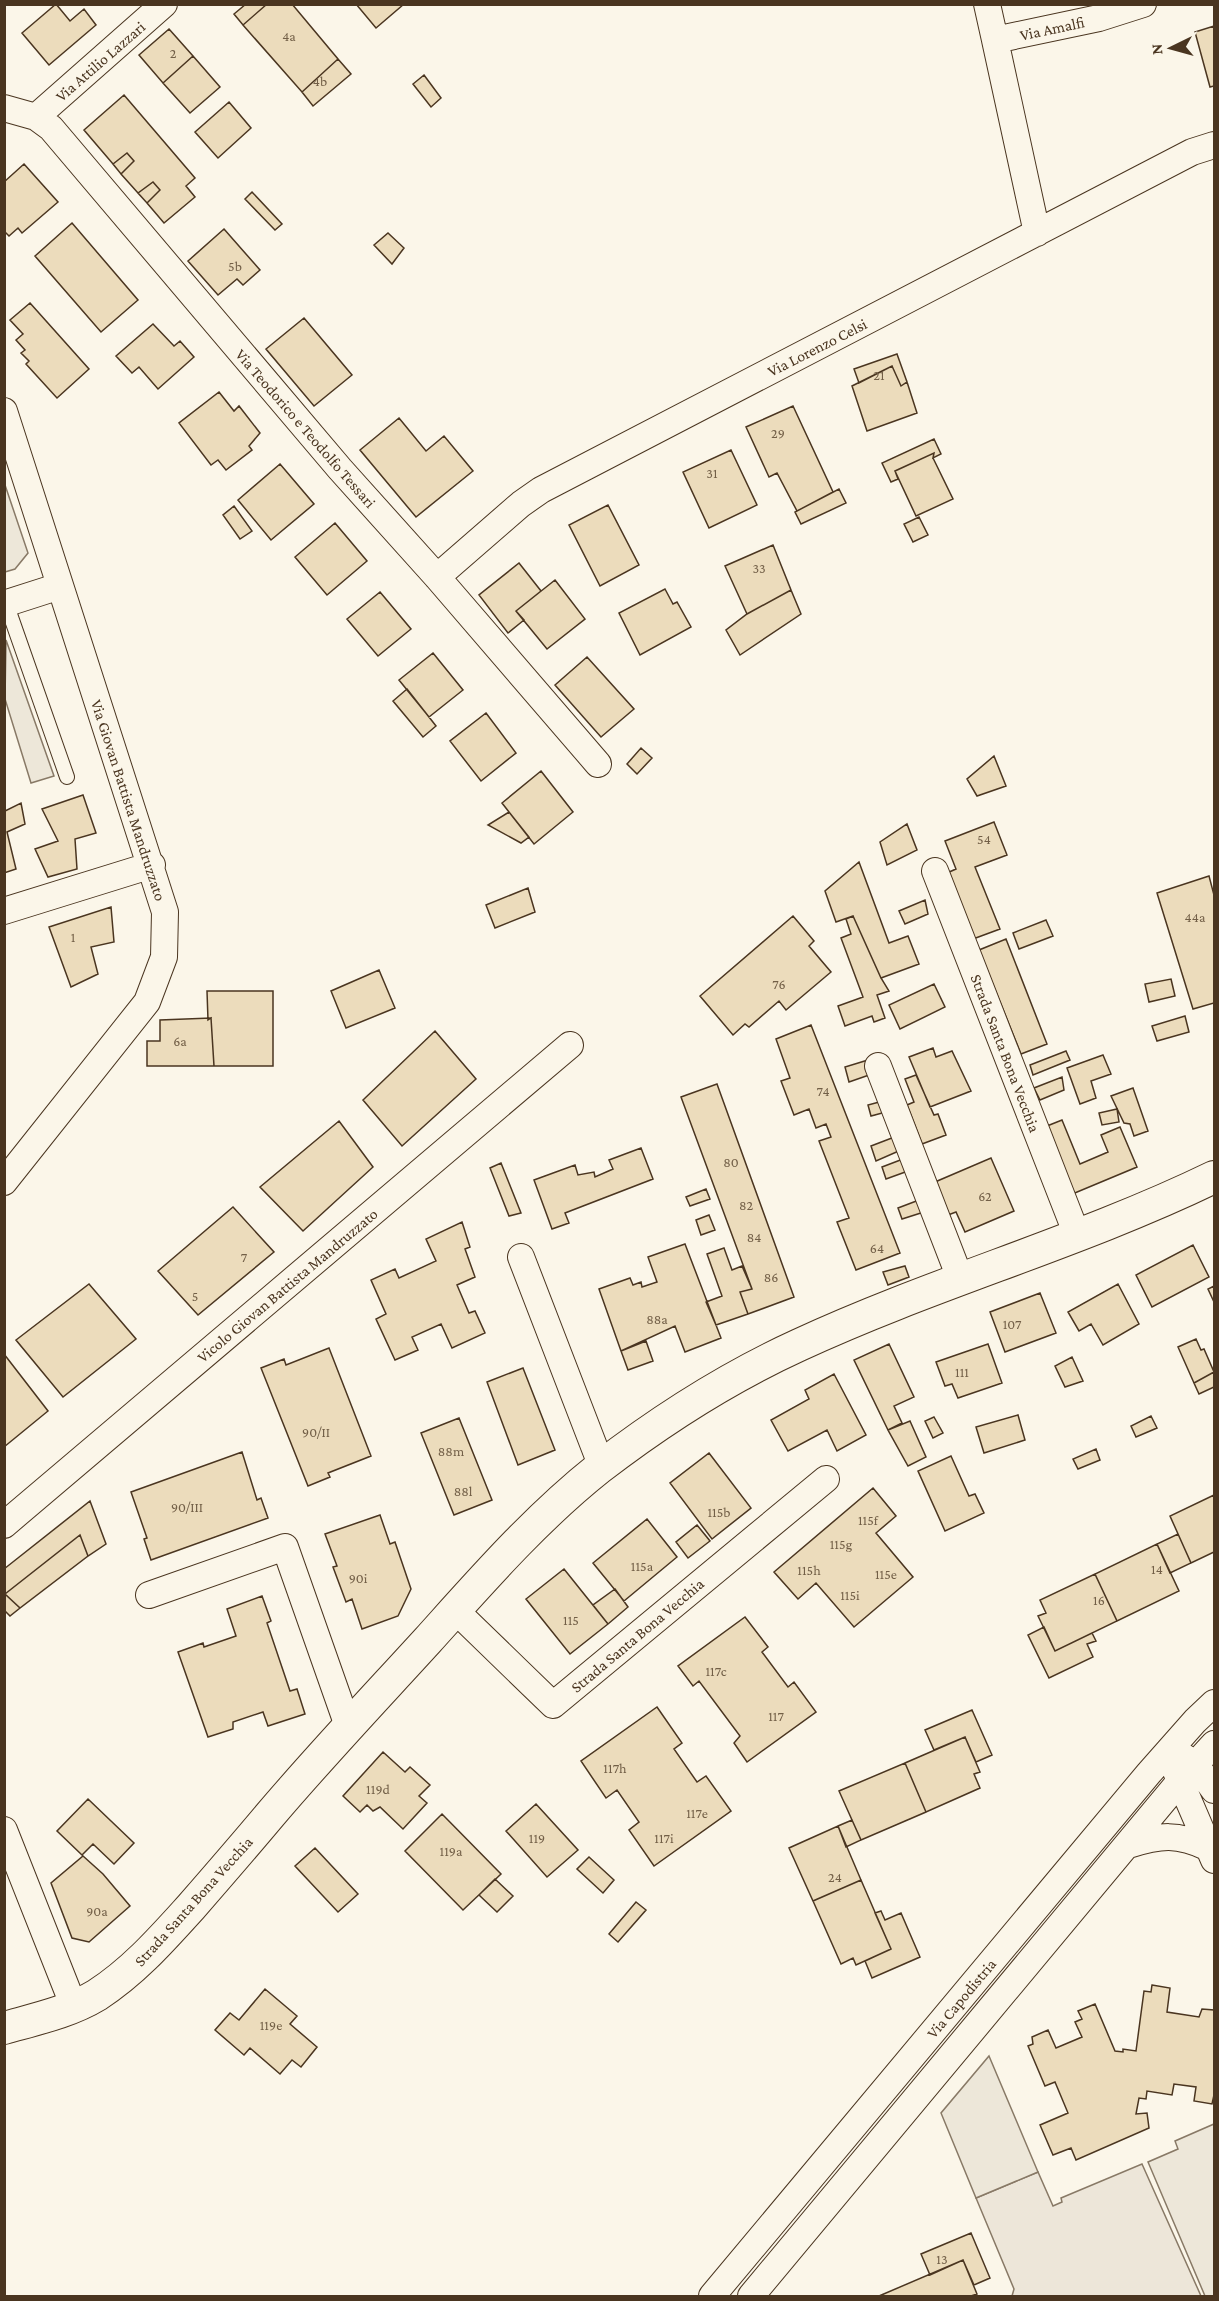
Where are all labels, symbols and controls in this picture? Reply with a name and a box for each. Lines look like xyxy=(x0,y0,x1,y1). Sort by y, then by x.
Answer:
street label: Via Amalfi xyxy=(1018,13,1086,44)
street label: Via Attilio Lazzari xyxy=(52,18,148,105)
north arrow xyxy=(1141,18,1201,78)
house number: 4a xyxy=(282,28,296,44)
text: N xyxy=(1148,43,1165,55)
house number: 2 xyxy=(170,45,177,61)
house number: 4b xyxy=(313,73,327,89)
house number: 5b xyxy=(228,258,242,274)
street label: Via Lorenzo Celsi xyxy=(765,315,870,380)
street label: Via Teodorico e Teodolfo Tessari xyxy=(232,346,379,511)
house number: 21 xyxy=(873,367,885,383)
house number: 29 xyxy=(771,425,785,441)
house number: 31 xyxy=(706,465,718,481)
house number: 33 xyxy=(752,560,766,576)
street label: Via Giovan Battista Mandruzzato xyxy=(88,697,169,903)
house number: 54 xyxy=(977,831,991,847)
house number: 44a xyxy=(1185,909,1206,925)
house number: 1 xyxy=(71,929,76,945)
street label: Strada Santa Bona Vecchia xyxy=(967,972,1044,1135)
house number: 76 xyxy=(772,976,786,992)
house number: 6a xyxy=(173,1033,187,1049)
house number: 74 xyxy=(816,1083,830,1099)
house number: 80 xyxy=(723,1154,739,1170)
house number: 62 xyxy=(978,1188,992,1204)
house number: 82 xyxy=(739,1197,753,1213)
street label: Vicolo Giovan Battista Mandruzzato xyxy=(194,1205,381,1366)
house number: 84 xyxy=(747,1229,761,1245)
house number: 64 xyxy=(870,1240,884,1256)
house number: 7 xyxy=(241,1249,248,1265)
house number: 86 xyxy=(764,1269,778,1285)
house number: 5 xyxy=(192,1288,198,1304)
house number: 88a xyxy=(646,1311,668,1327)
house number: 107 xyxy=(1003,1316,1022,1332)
house number: 111 xyxy=(955,1364,969,1380)
house number: 90/II xyxy=(302,1424,330,1440)
house number: 88m xyxy=(438,1443,464,1459)
house number: 88l xyxy=(454,1483,473,1499)
house number: 90/III xyxy=(171,1499,203,1515)
house number: 115b xyxy=(707,1504,731,1520)
house number: 115f xyxy=(858,1512,879,1528)
house number: 115g xyxy=(830,1536,853,1552)
house number: 115a xyxy=(631,1558,654,1574)
house number: 14 xyxy=(1151,1561,1163,1577)
house number: 115h xyxy=(797,1562,821,1578)
house number: 115e xyxy=(875,1566,897,1582)
house number: 90i xyxy=(349,1570,368,1586)
street label: Strada Santa Bona Vecchia xyxy=(568,1575,708,1696)
house number: 115i xyxy=(840,1587,860,1603)
house number: 16 xyxy=(1093,1592,1105,1608)
house number: 115 xyxy=(563,1612,579,1628)
house number: 117c xyxy=(705,1663,727,1679)
house number: 117 xyxy=(768,1708,784,1724)
house number: 117h xyxy=(603,1760,627,1776)
house number: 119d xyxy=(366,1781,391,1797)
house number: 117e xyxy=(686,1805,708,1821)
house number: 119 xyxy=(529,1830,545,1846)
house number: 117i xyxy=(654,1830,674,1846)
street label: Strada Santa Bona Vecchia xyxy=(131,1833,256,1969)
house number: 119a xyxy=(440,1843,463,1859)
house number: 24 xyxy=(828,1869,842,1885)
house number: 90a xyxy=(86,1903,108,1919)
street label: Via Capodistria xyxy=(923,1955,1001,2042)
house number: 119e xyxy=(260,2017,282,2033)
house number: 13 xyxy=(936,2251,948,2267)

